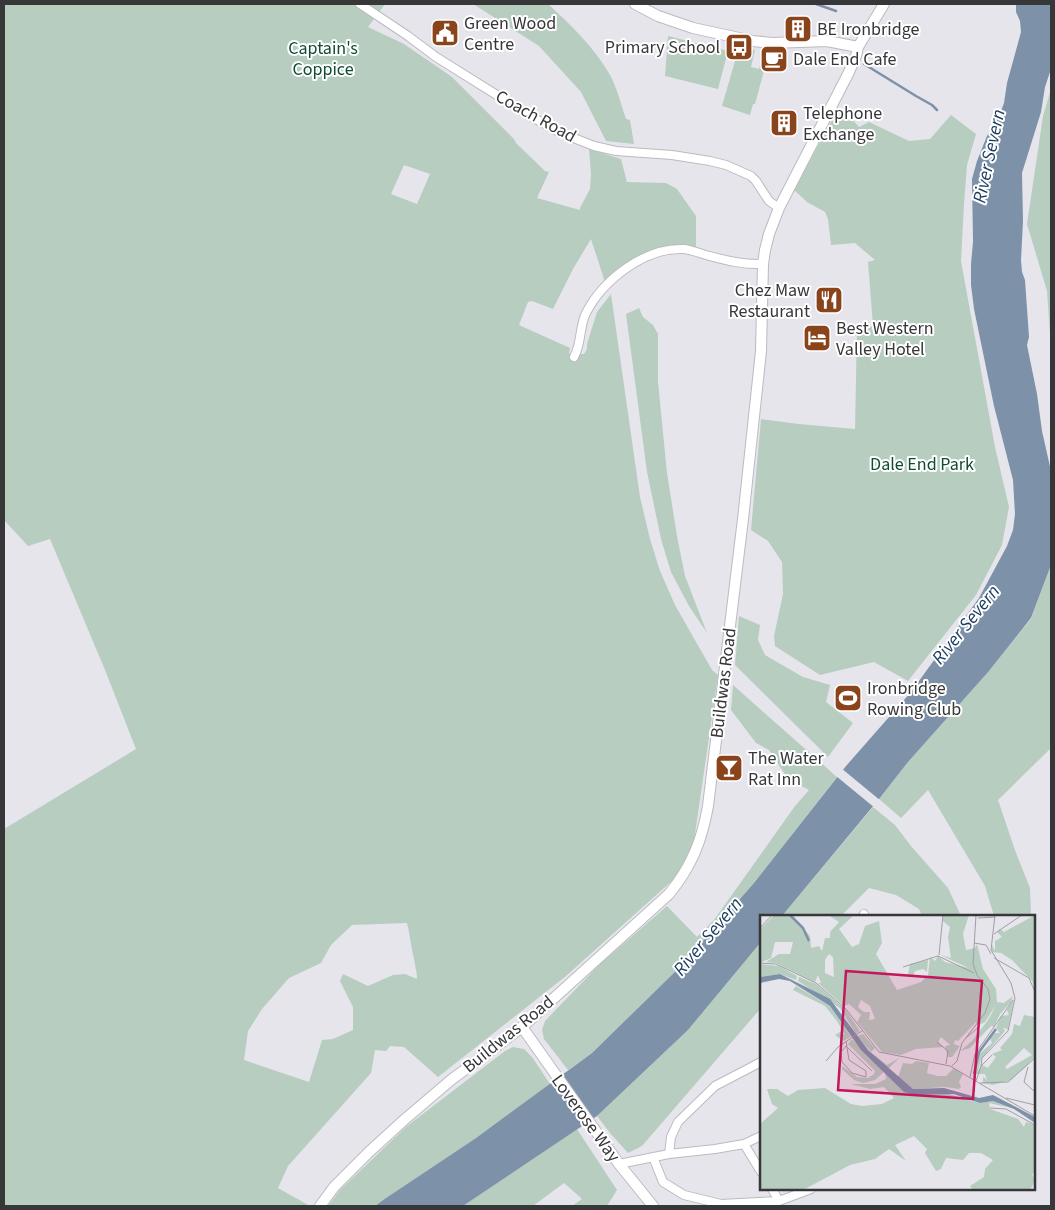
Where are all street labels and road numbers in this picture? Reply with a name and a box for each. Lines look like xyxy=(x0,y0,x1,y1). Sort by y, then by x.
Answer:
street label: Coach Road xyxy=(491,84,581,149)
street label: Buildwas Road xyxy=(704,626,743,740)
street label: Buildwas Road xyxy=(457,990,559,1079)
street label: Loverose Way xyxy=(545,1069,626,1168)

